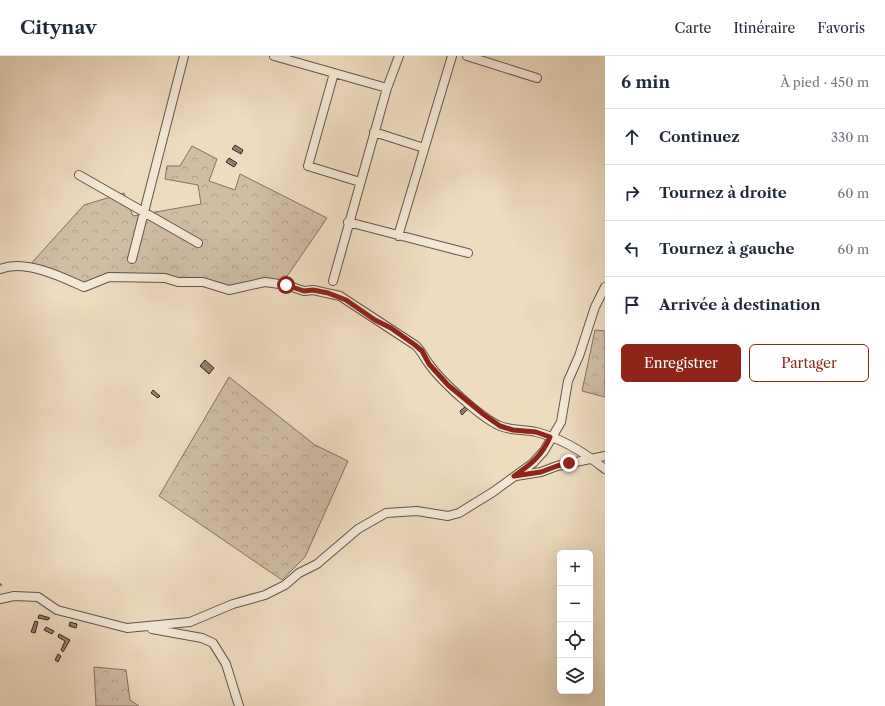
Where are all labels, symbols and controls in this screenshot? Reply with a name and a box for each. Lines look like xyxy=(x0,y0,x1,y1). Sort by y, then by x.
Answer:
text: Citynav xyxy=(20,16,97,39)
text: Carte xyxy=(675,19,711,37)
text: Itinéraire xyxy=(733,19,795,37)
text: Favoris xyxy=(817,19,865,37)
text: 6 min xyxy=(621,72,670,92)
text: À pied · 450 m xyxy=(780,74,869,90)
icon: ahead xyxy=(621,126,643,148)
text: Continuez xyxy=(659,127,740,146)
text: 330 m xyxy=(831,129,869,145)
icon: right xyxy=(621,182,643,204)
text: Tournez à droite xyxy=(659,183,787,202)
text: 60 m xyxy=(838,185,869,201)
icon: left xyxy=(621,238,643,260)
text: Tournez à gauche xyxy=(659,239,795,258)
text: 60 m xyxy=(838,241,869,257)
route start xyxy=(277,276,295,294)
icon: arrive xyxy=(621,294,643,316)
text: Arrivée à destination xyxy=(659,295,821,314)
button: Enregistrer xyxy=(621,344,741,382)
button: Partager xyxy=(749,344,869,382)
route end xyxy=(560,454,578,472)
map controls xyxy=(557,550,593,694)
button: + xyxy=(557,550,593,586)
button: − xyxy=(557,586,593,622)
button: locate xyxy=(557,622,593,658)
button: layers xyxy=(557,658,593,694)

